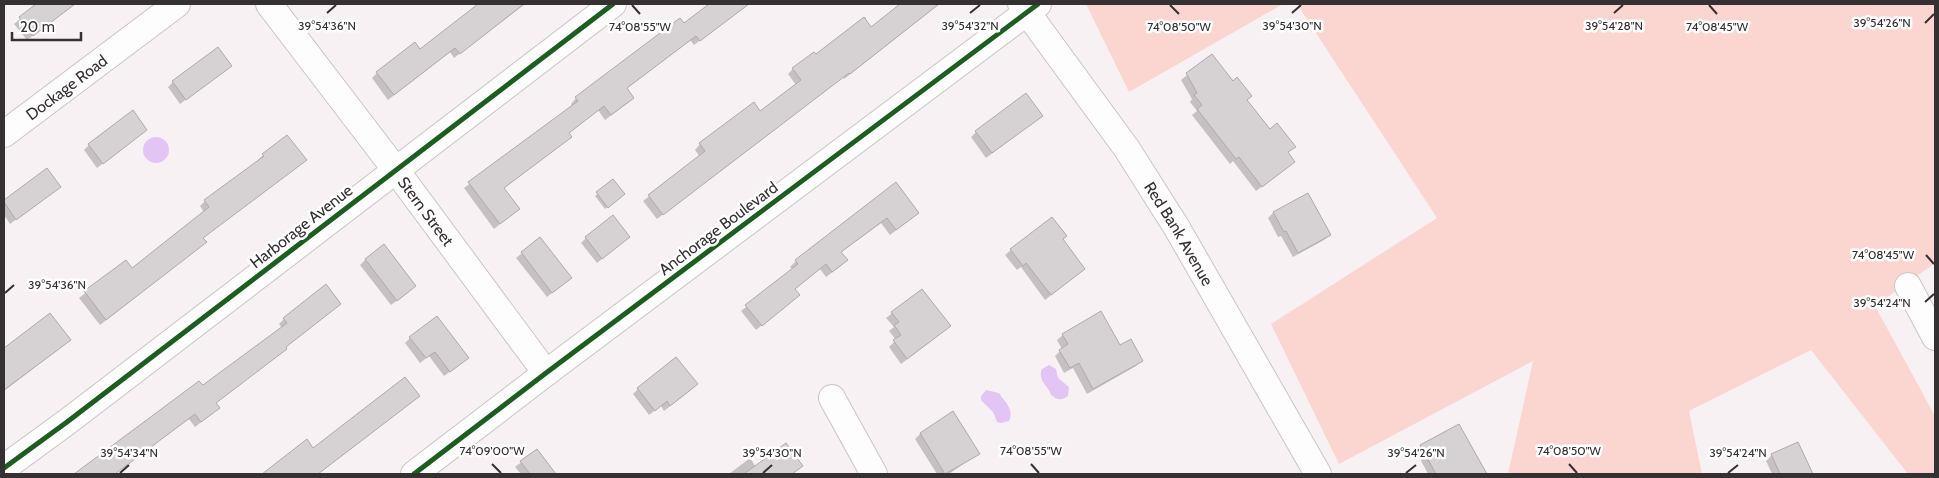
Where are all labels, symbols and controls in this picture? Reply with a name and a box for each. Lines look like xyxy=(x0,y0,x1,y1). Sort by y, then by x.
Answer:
scale bar xyxy=(12,10,81,42)
text: 39°54'26"N xyxy=(1853,15,1911,30)
text: 20 m xyxy=(20,18,55,36)
text: 39°54'36"N xyxy=(298,18,356,33)
text: 39°54'32"N xyxy=(941,18,999,33)
text: 39°54'30"N xyxy=(1262,18,1322,33)
text: 39°54'28"N xyxy=(1585,18,1643,33)
text: 74°08'55"W xyxy=(609,19,672,34)
text: 74°08'50"W xyxy=(1147,19,1211,34)
text: 74°08'45"W xyxy=(1686,19,1749,34)
street label: Dockage Road xyxy=(22,51,111,124)
street label: Stern Street xyxy=(394,173,458,250)
street label: Anchorage Boulevard xyxy=(655,178,781,279)
street label: Red Bank Avenue xyxy=(1140,178,1217,289)
street label: Harborage Avenue xyxy=(246,181,356,272)
text: 74°08'45"W xyxy=(1852,247,1915,262)
text: 39°54'36"N xyxy=(28,277,86,292)
text: 39°54'24"N xyxy=(1853,295,1911,310)
text: 74°09'00"W xyxy=(459,443,525,458)
text: 74°08'55"W xyxy=(1000,443,1063,458)
text: 74°08'50"W xyxy=(1537,443,1601,458)
text: 39°54'34"N xyxy=(100,445,158,460)
text: 39°54'30"N xyxy=(742,445,802,460)
text: 39°54'26"N xyxy=(1387,445,1445,460)
text: 39°54'24"N xyxy=(1709,445,1767,460)

